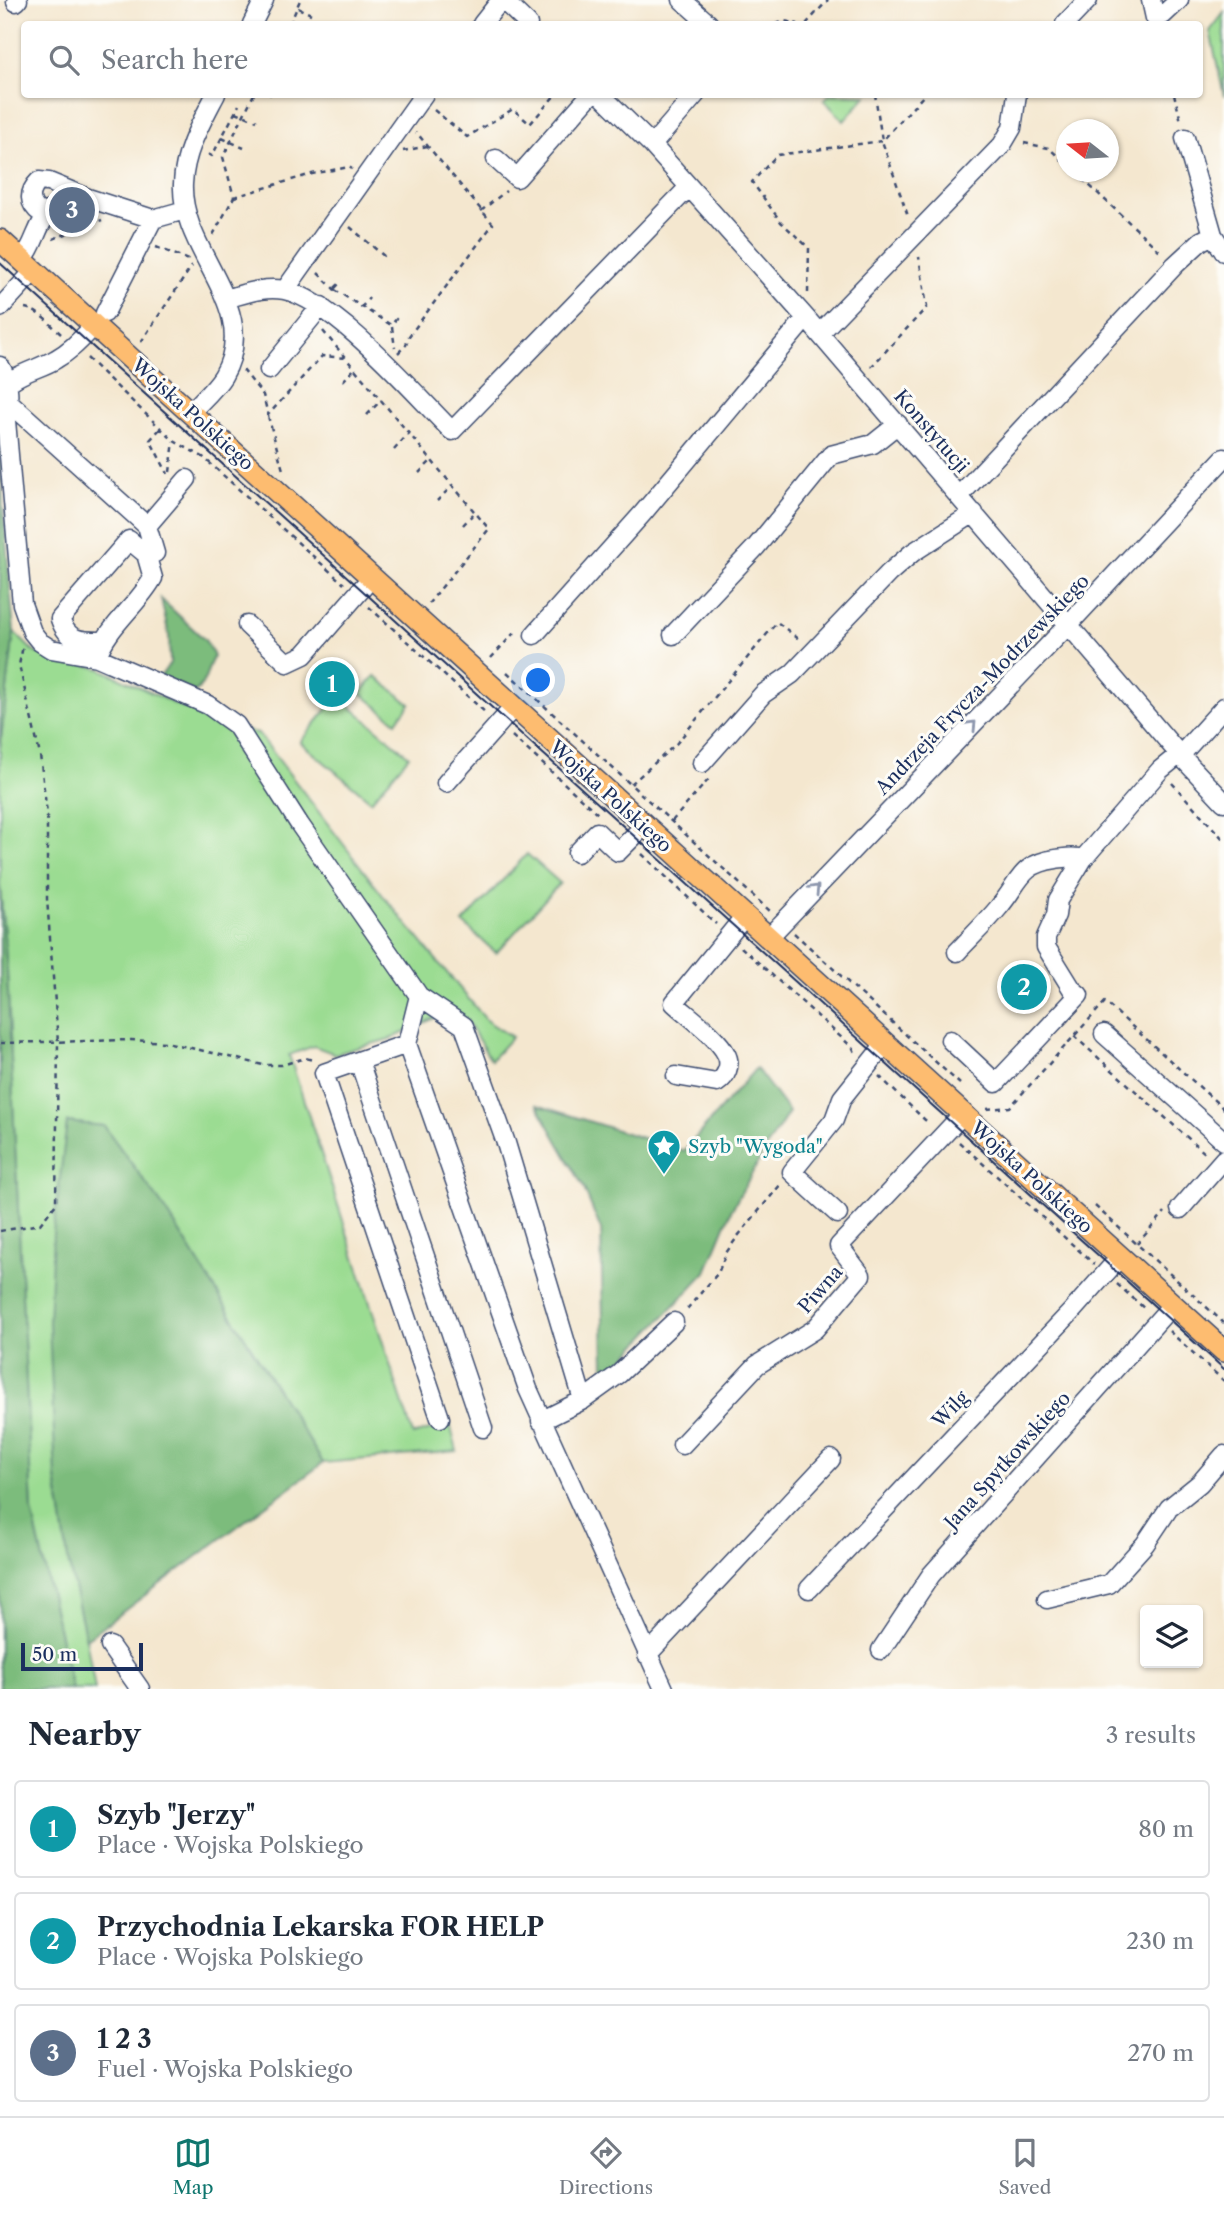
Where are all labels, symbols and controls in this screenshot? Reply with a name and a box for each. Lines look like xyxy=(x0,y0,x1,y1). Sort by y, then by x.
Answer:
search box xyxy=(21,21,1203,98)
icon: search xyxy=(45,41,83,79)
text: Search here xyxy=(101,44,248,76)
north arrow xyxy=(1056,119,1119,182)
pin: 3 xyxy=(49,184,95,236)
street label: Wojska Polskiego xyxy=(126,353,259,475)
street label: Konstytucji xyxy=(889,385,974,478)
street label: Andrzeja Frycza-Modrzewskiego xyxy=(870,569,1094,800)
pin: 1 xyxy=(309,658,355,710)
your location xyxy=(521,663,555,697)
one-way arrow xyxy=(964,720,977,733)
street label: Wojska Polskiego xyxy=(544,735,677,857)
one-way arrow xyxy=(806,884,819,897)
pin: 2 xyxy=(1001,961,1047,1013)
street label: Wojska Polskiego xyxy=(965,1116,1098,1238)
place icon: Szyb "Wygoda" xyxy=(645,1127,683,1176)
place label: Szyb "Wygoda" xyxy=(688,1135,823,1158)
street label: Piwna xyxy=(793,1261,847,1318)
street label: Wilg xyxy=(927,1385,974,1433)
street label: Jana Spytkowskiego xyxy=(938,1387,1075,1536)
map controls xyxy=(1140,1605,1203,1668)
button: layers xyxy=(1140,1605,1203,1668)
scale bar xyxy=(21,1640,144,1672)
text: 50 m xyxy=(32,1643,77,1666)
text: Nearby xyxy=(28,1716,141,1753)
text: 3 results xyxy=(1106,1721,1196,1749)
text: Szyb "Jerzy" xyxy=(97,1799,255,1831)
text: 1 xyxy=(48,1815,58,1843)
text: 80 m xyxy=(1138,1815,1194,1843)
text: Place · Wojska Polskiego xyxy=(97,1831,364,1859)
text: Przychodnia Lekarska FOR HELP xyxy=(97,1911,544,1943)
text: 2 xyxy=(46,1927,60,1955)
text: 230 m xyxy=(1126,1927,1194,1955)
text: Place · Wojska Polskiego xyxy=(97,1943,364,1971)
text: 1 2 3 xyxy=(97,2023,152,2055)
text: 3 xyxy=(47,2039,60,2067)
text: 270 m xyxy=(1127,2039,1194,2067)
text: Fuel · Wojska Polskiego xyxy=(97,2055,353,2083)
tab: Map xyxy=(173,2134,214,2199)
tab: Directions xyxy=(559,2134,653,2199)
tab: Saved xyxy=(998,2134,1051,2199)

